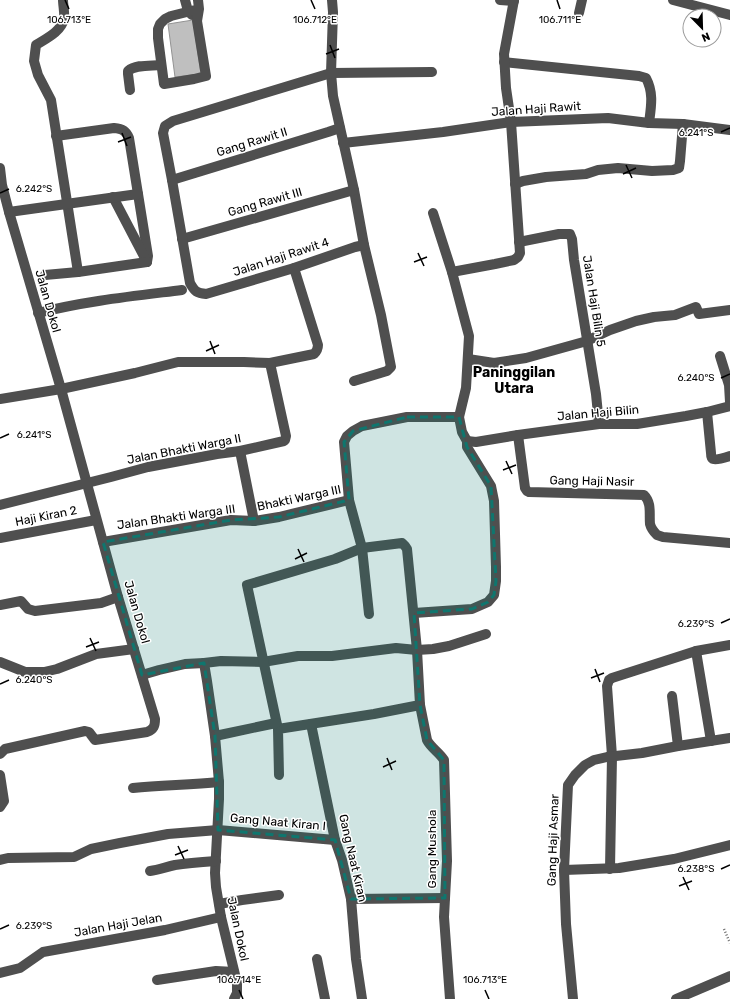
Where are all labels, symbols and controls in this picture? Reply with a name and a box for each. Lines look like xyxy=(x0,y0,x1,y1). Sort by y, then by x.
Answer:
north arrow xyxy=(682,8,722,48)
text: 106.713°E xyxy=(47,14,91,26)
text: 106.712°E xyxy=(293,14,337,26)
text: 106.711°E xyxy=(539,14,581,26)
text: N xyxy=(699,29,712,44)
street label: Jalan Haji Rawit xyxy=(491,99,582,119)
street label: Gang Rawit II xyxy=(215,125,289,159)
text: 6.241°S xyxy=(679,127,713,139)
text: 6.242°S xyxy=(16,183,52,195)
street label: Gang Rawit III xyxy=(226,185,304,219)
street label: Jalan Haji Rawit 4 xyxy=(231,235,331,279)
street label: Jalan Haji Bilin 5 xyxy=(580,254,608,348)
street label: Jalan Dokol xyxy=(32,268,64,334)
district label: Paninggilan Utara xyxy=(473,364,555,397)
text: 6.240°S xyxy=(678,372,714,384)
street label: Jalan Haji Bilin xyxy=(556,402,640,424)
text: 6.241°S xyxy=(17,429,51,441)
street label: Jalan Bhakti Warga II xyxy=(126,431,242,467)
street label: Gang Haji Nasir xyxy=(549,473,635,489)
street label: Bhakti Warga III xyxy=(256,482,342,514)
street label: Jalan Bhakti Warga III xyxy=(116,502,236,532)
street label: Haji Kiran 2 xyxy=(14,503,78,529)
street label: Jalan Dokol xyxy=(121,579,153,645)
text: 6.239°S xyxy=(678,618,714,630)
text: 6.240°S xyxy=(16,674,52,686)
street label: Gang Haji Asmar xyxy=(544,793,562,886)
street label: Gang Mushola xyxy=(425,810,439,888)
street label: Gang Naat Kiran I xyxy=(230,811,326,833)
street label: Gang Naat Kiran xyxy=(336,813,370,903)
text: 6.238°S xyxy=(678,863,714,875)
street label: Jalan Dokol xyxy=(224,896,252,962)
street label: Jalan Haji Jelan xyxy=(73,910,163,940)
text: 6.239°S xyxy=(16,920,52,932)
text: 106.714°E xyxy=(217,974,261,986)
text: 106.713°E xyxy=(463,974,507,986)

